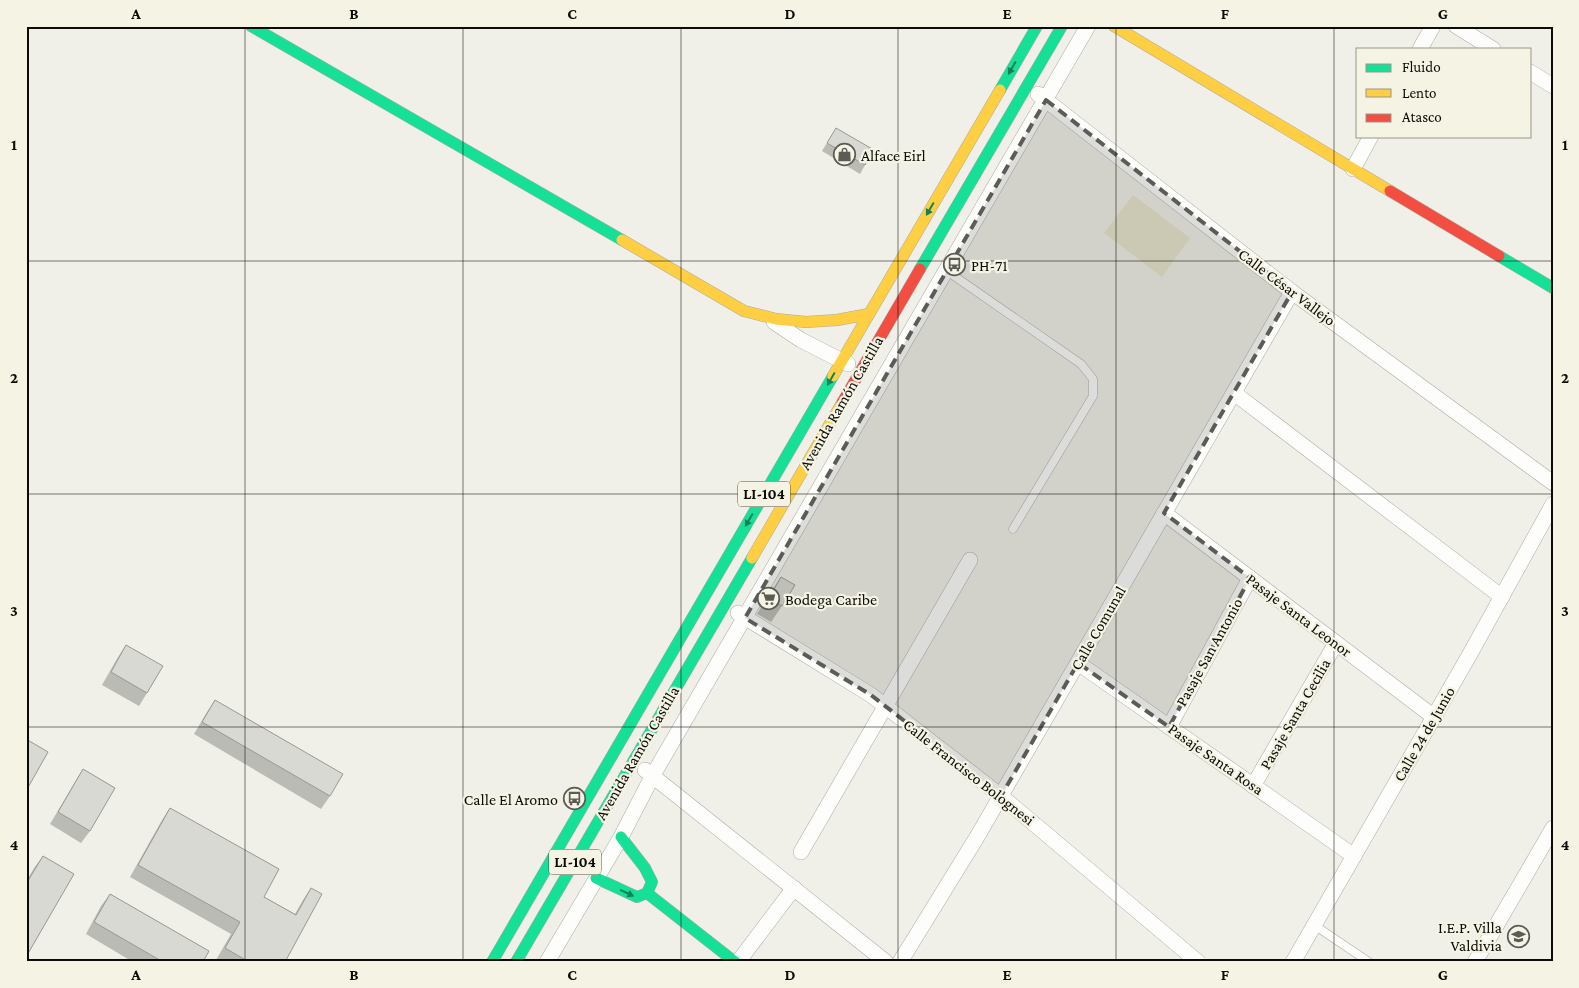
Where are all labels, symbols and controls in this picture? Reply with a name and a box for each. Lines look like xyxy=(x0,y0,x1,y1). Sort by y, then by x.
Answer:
text: A xyxy=(130,5,141,22)
text: B xyxy=(349,5,359,22)
text: C xyxy=(567,5,577,22)
text: D xyxy=(784,5,796,22)
text: E xyxy=(1002,5,1012,22)
text: F xyxy=(1221,5,1230,22)
text: G xyxy=(1438,5,1448,22)
legend xyxy=(1356,48,1532,138)
text: Fluido xyxy=(1402,59,1441,75)
one-way arrow xyxy=(1008,61,1016,76)
text: Lento xyxy=(1402,85,1436,101)
text: Atasco xyxy=(1402,109,1442,125)
text: 1 xyxy=(11,136,17,153)
text: 1 xyxy=(1562,136,1568,153)
shop icon: Alface Eirl xyxy=(833,143,857,167)
place label: Alface Eirl xyxy=(861,147,926,164)
one-way arrow xyxy=(925,202,934,215)
street label: Calle César Vallejo xyxy=(1235,245,1339,330)
bus stop icon: PH-71 xyxy=(943,253,967,277)
place label: PH-71 xyxy=(971,257,1008,274)
street label: Avenida Ramón Castilla xyxy=(796,333,887,473)
text: 2 xyxy=(10,369,18,386)
text: 2 xyxy=(1561,369,1569,386)
one-way arrow xyxy=(826,373,835,386)
road number: LI-104 xyxy=(738,482,790,506)
one-way arrow xyxy=(744,513,753,526)
street label: Pasaje Santa Leonor xyxy=(1243,570,1355,661)
street label: Calle Comunal xyxy=(1067,583,1129,673)
supermarket icon: Bodega Caribe xyxy=(757,587,781,611)
place label: Bodega Caribe xyxy=(785,591,877,609)
street label: Pasaje San Antonio xyxy=(1172,595,1247,709)
text: 3 xyxy=(10,602,18,619)
text: 3 xyxy=(1561,602,1569,619)
street label: Pasaje Santa Cecilia xyxy=(1256,655,1335,773)
street label: Avenida Ramón Castilla xyxy=(592,683,683,823)
street label: Calle 24 de Junio xyxy=(1390,684,1459,785)
street label: Calle Francisco Bolognesi xyxy=(899,716,1038,829)
street label: Pasaje Santa Rosa xyxy=(1165,720,1267,799)
bus stop icon: Calle El Aromo xyxy=(562,787,586,811)
place label: Calle El Aromo xyxy=(464,791,558,808)
text: 4 xyxy=(10,836,19,853)
text: 4 xyxy=(1561,836,1570,853)
road number: LI-104 xyxy=(549,850,601,874)
one-way arrow xyxy=(620,889,634,897)
place label: I.E.P. Villa Valdivia xyxy=(1438,919,1503,954)
school or university icon: I.E.P. Villa Valdivia xyxy=(1506,924,1530,948)
text: A xyxy=(130,966,141,983)
text: B xyxy=(349,966,359,983)
text: C xyxy=(567,966,577,983)
text: D xyxy=(784,966,796,983)
text: E xyxy=(1002,966,1012,983)
text: F xyxy=(1221,966,1230,983)
text: G xyxy=(1438,966,1448,983)

